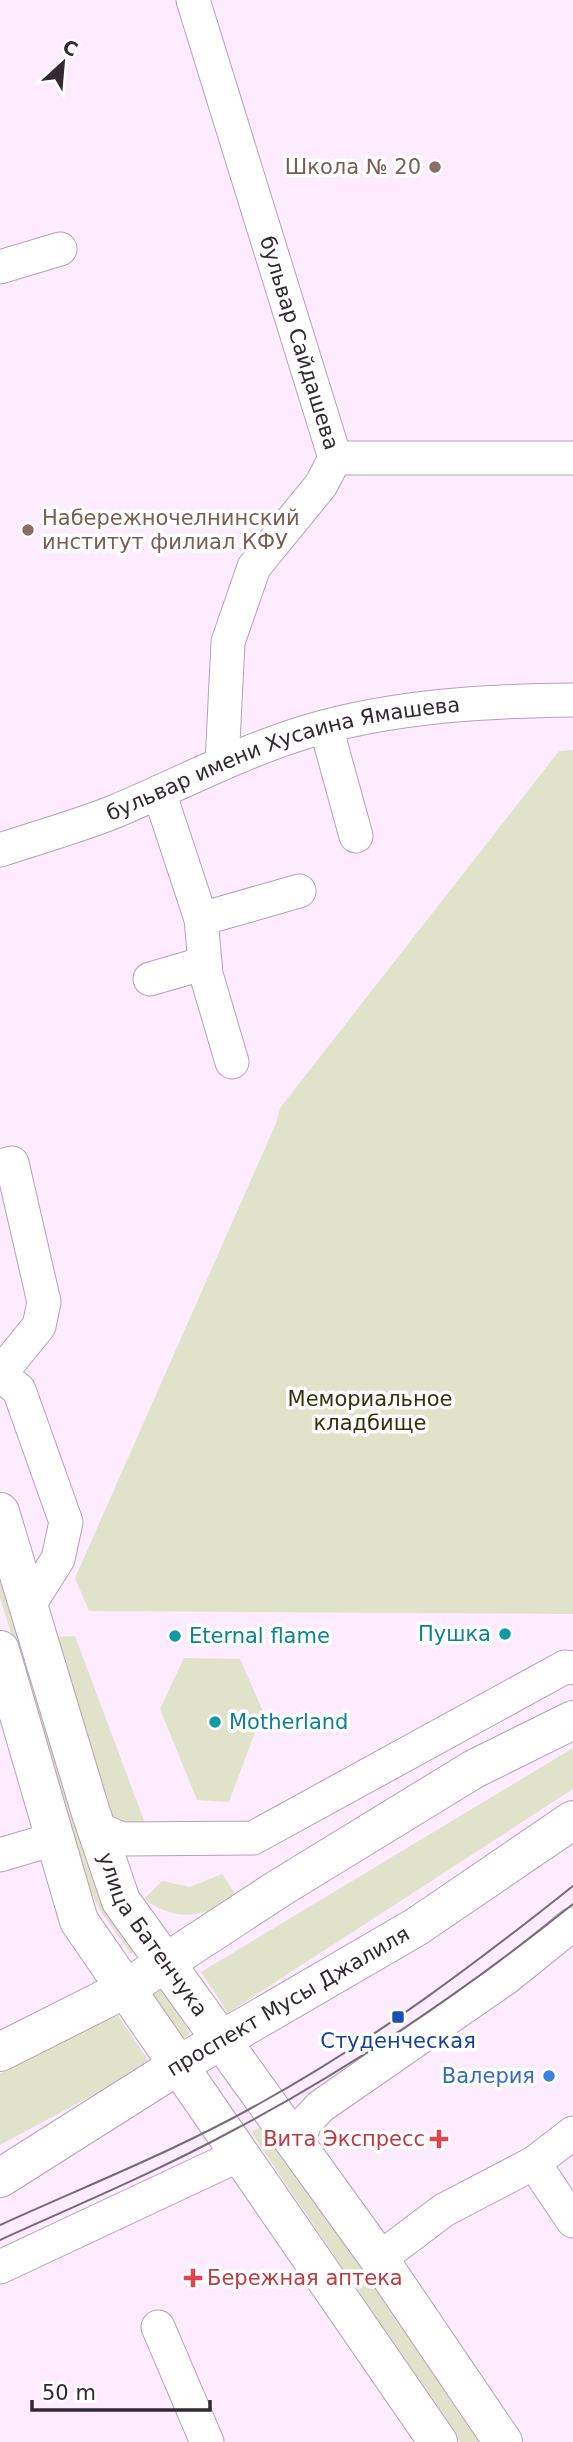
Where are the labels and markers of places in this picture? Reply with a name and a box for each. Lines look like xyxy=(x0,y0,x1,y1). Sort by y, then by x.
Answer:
place label: Школа № 20 xyxy=(285,155,421,179)
marker: Школа № 20 xyxy=(427,159,443,175)
place label: Набережночелнинский институт филиал КФУ xyxy=(42,506,300,554)
marker: Набережночелнинский институт филиал КФУ xyxy=(20,522,36,538)
place label: Пушка xyxy=(418,1622,491,1646)
place label: Eternal flame xyxy=(189,1624,330,1648)
marker: Пушка xyxy=(497,1626,513,1642)
marker: Eternal flame xyxy=(167,1628,183,1644)
place label: Motherland xyxy=(229,1710,348,1734)
marker: Motherland xyxy=(207,1714,223,1730)
marker: Студенческая xyxy=(390,2009,406,2025)
place label: Студенческая xyxy=(320,2029,476,2053)
place label: Валерия xyxy=(442,2064,535,2088)
marker: Валерия xyxy=(541,2068,557,2084)
place label: Вита Экспресс xyxy=(263,2127,425,2151)
marker: Вита Экспресс xyxy=(431,2131,447,2147)
place label: Бережная аптека xyxy=(207,2266,403,2290)
marker: Бережная аптека xyxy=(185,2270,201,2286)

